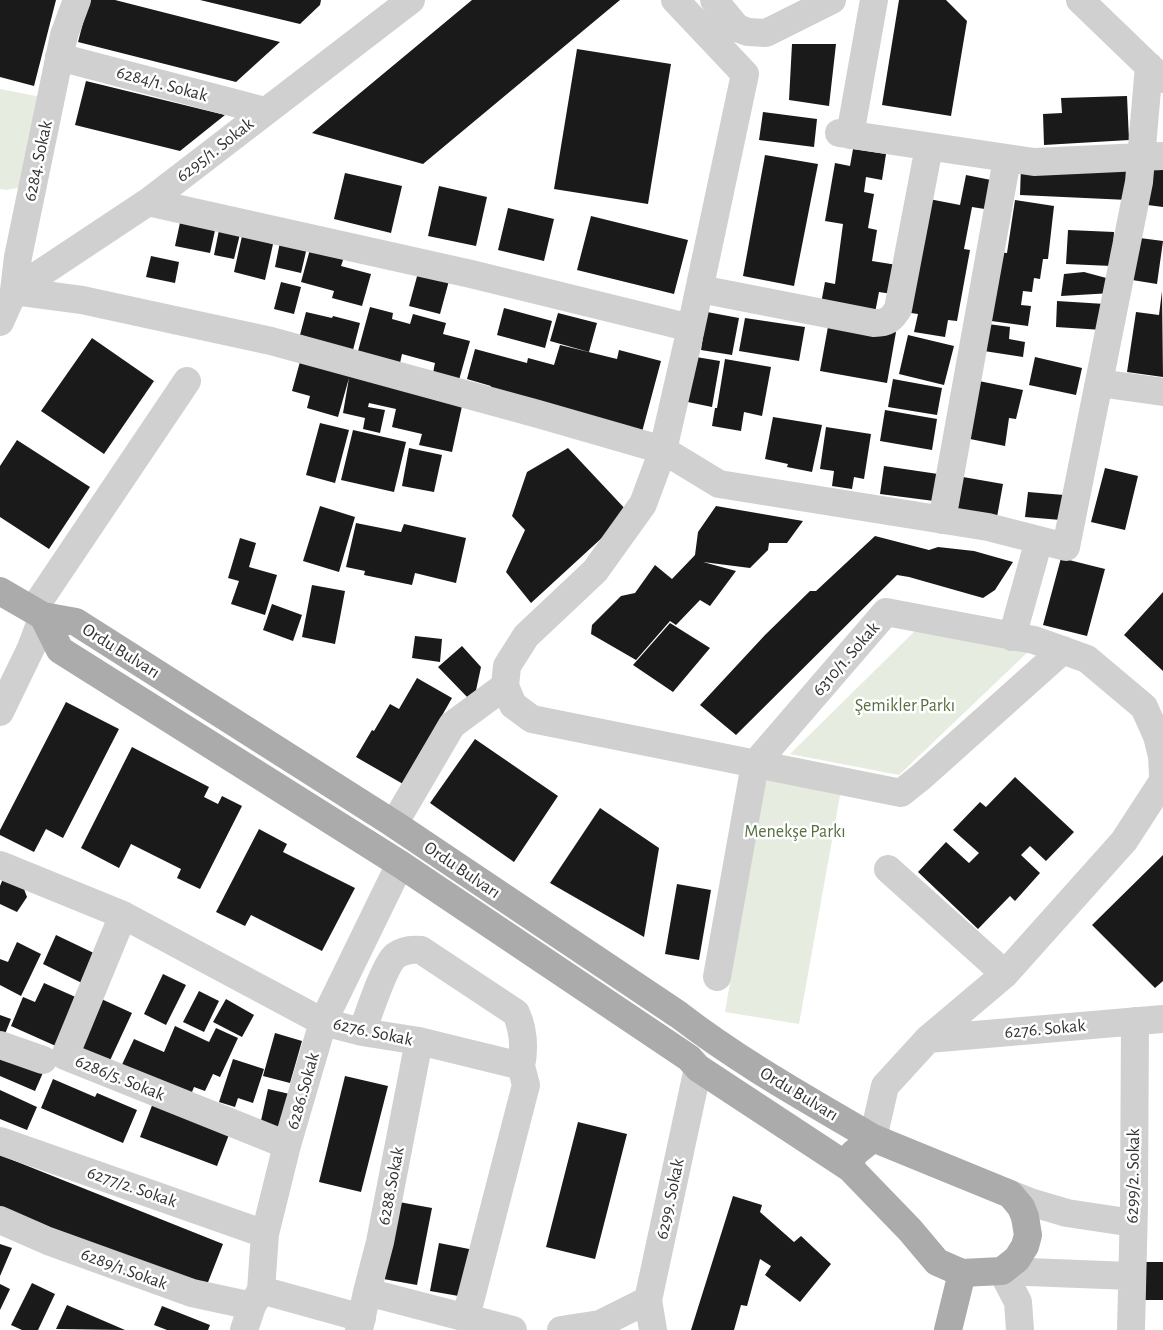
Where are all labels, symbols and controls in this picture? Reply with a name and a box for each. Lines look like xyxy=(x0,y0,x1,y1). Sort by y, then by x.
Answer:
street label: 6284/1. Sokak xyxy=(114,61,210,107)
street label: 6295/1. Sokak xyxy=(172,113,258,187)
street label: 6284. Sokak xyxy=(19,119,57,203)
street label: 6310/1. Sokak xyxy=(808,617,884,701)
street label: Ordu Bulvarı xyxy=(78,619,164,683)
park label: Şemikler Parkı xyxy=(855,695,955,717)
park label: Menekşe Parkı xyxy=(744,821,846,843)
street label: Ordu Bulvarı xyxy=(420,837,504,903)
street label: 6276. Sokak xyxy=(331,1013,415,1051)
street label: 6276. Sokak xyxy=(1004,1015,1086,1043)
street label: 6286/5. Sokak xyxy=(72,1050,168,1106)
street label: 6286.Sokak xyxy=(282,1050,324,1132)
street label: Ordu Bulvarı xyxy=(756,1062,842,1126)
street label: 6299/2. Sokak xyxy=(1121,1128,1145,1224)
street label: 6288.Sokak xyxy=(373,1145,409,1227)
street label: 6299. Sokak xyxy=(651,1157,689,1241)
street label: 6277/2. Sokak xyxy=(84,1162,180,1212)
street label: 6289/1.Sokak xyxy=(78,1243,170,1295)

